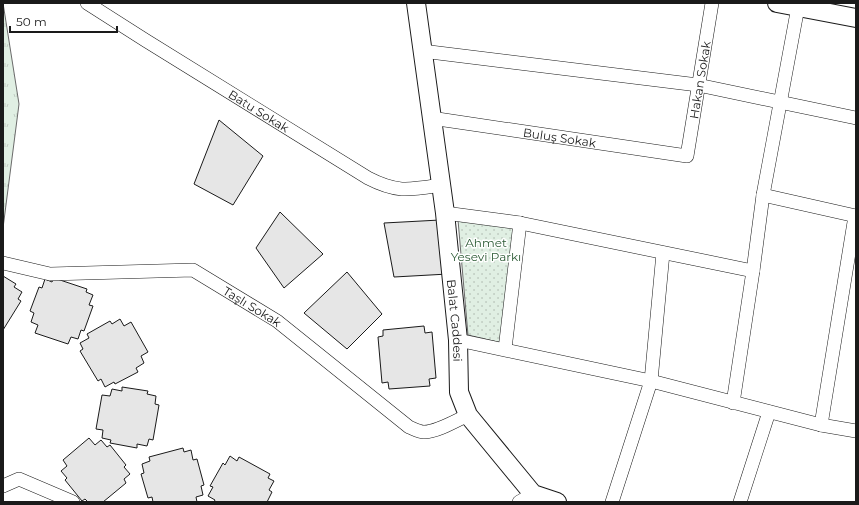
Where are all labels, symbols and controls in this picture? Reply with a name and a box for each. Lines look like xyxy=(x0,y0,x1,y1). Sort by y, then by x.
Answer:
scale bar xyxy=(10,8,117,34)
text: 50 m xyxy=(16,14,47,29)
street label: Hakan Sokak xyxy=(686,39,713,120)
street label: Batu Sokak xyxy=(226,86,293,135)
street label: Buluş Sokak xyxy=(522,124,598,150)
park label: Ahmet Yesevi Parkı xyxy=(451,235,521,264)
street label: Balat Caddesi xyxy=(444,279,466,362)
street label: Taşlı Sokak xyxy=(221,283,286,330)

